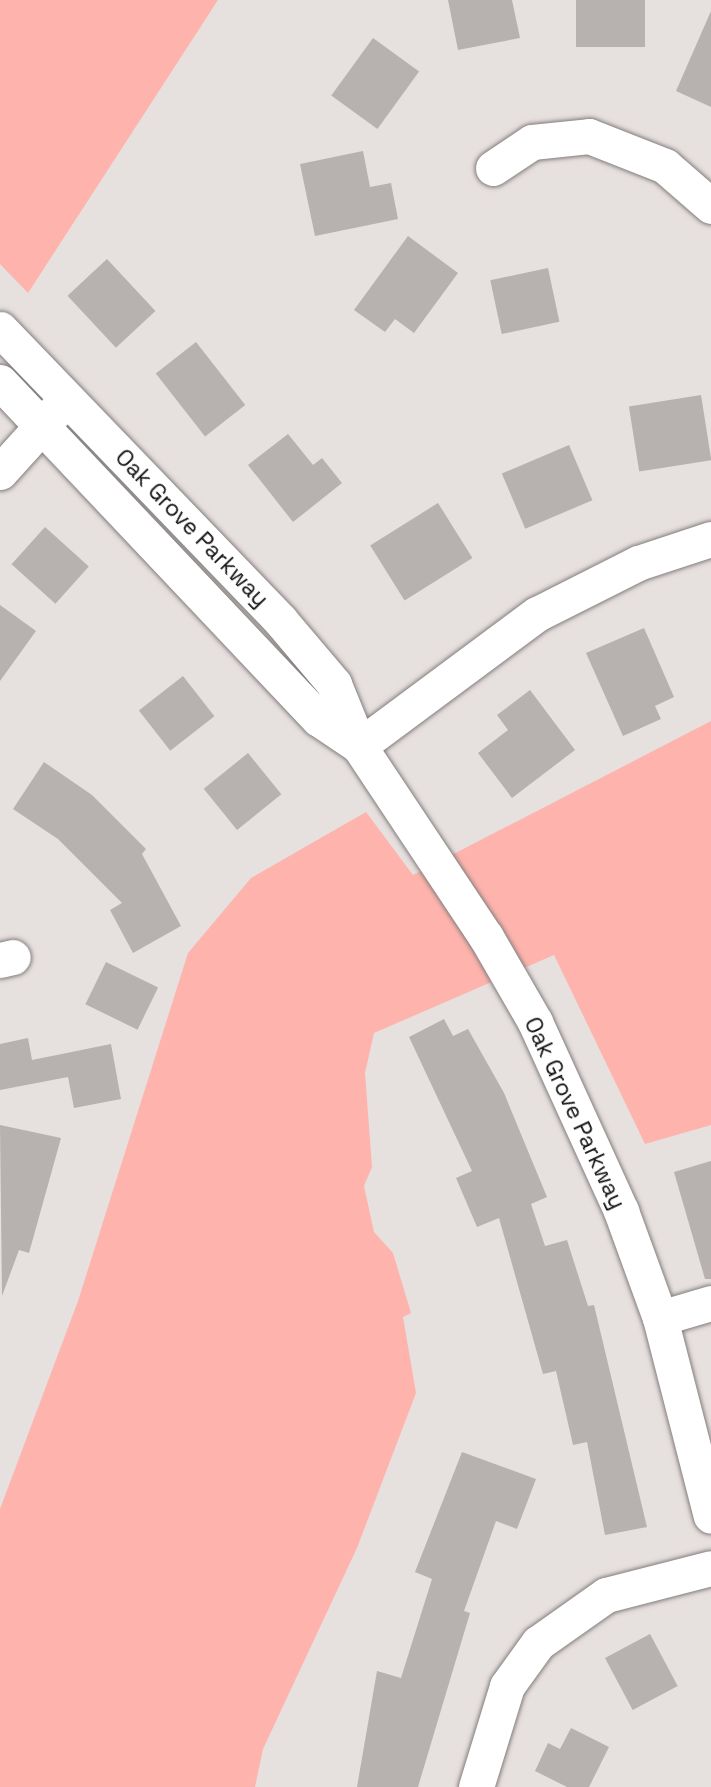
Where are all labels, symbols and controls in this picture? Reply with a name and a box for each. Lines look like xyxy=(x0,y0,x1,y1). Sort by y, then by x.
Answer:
street label: Oak Grove Parkway xyxy=(110,443,274,613)
street label: Oak Grove Parkway xyxy=(518,1013,632,1213)

